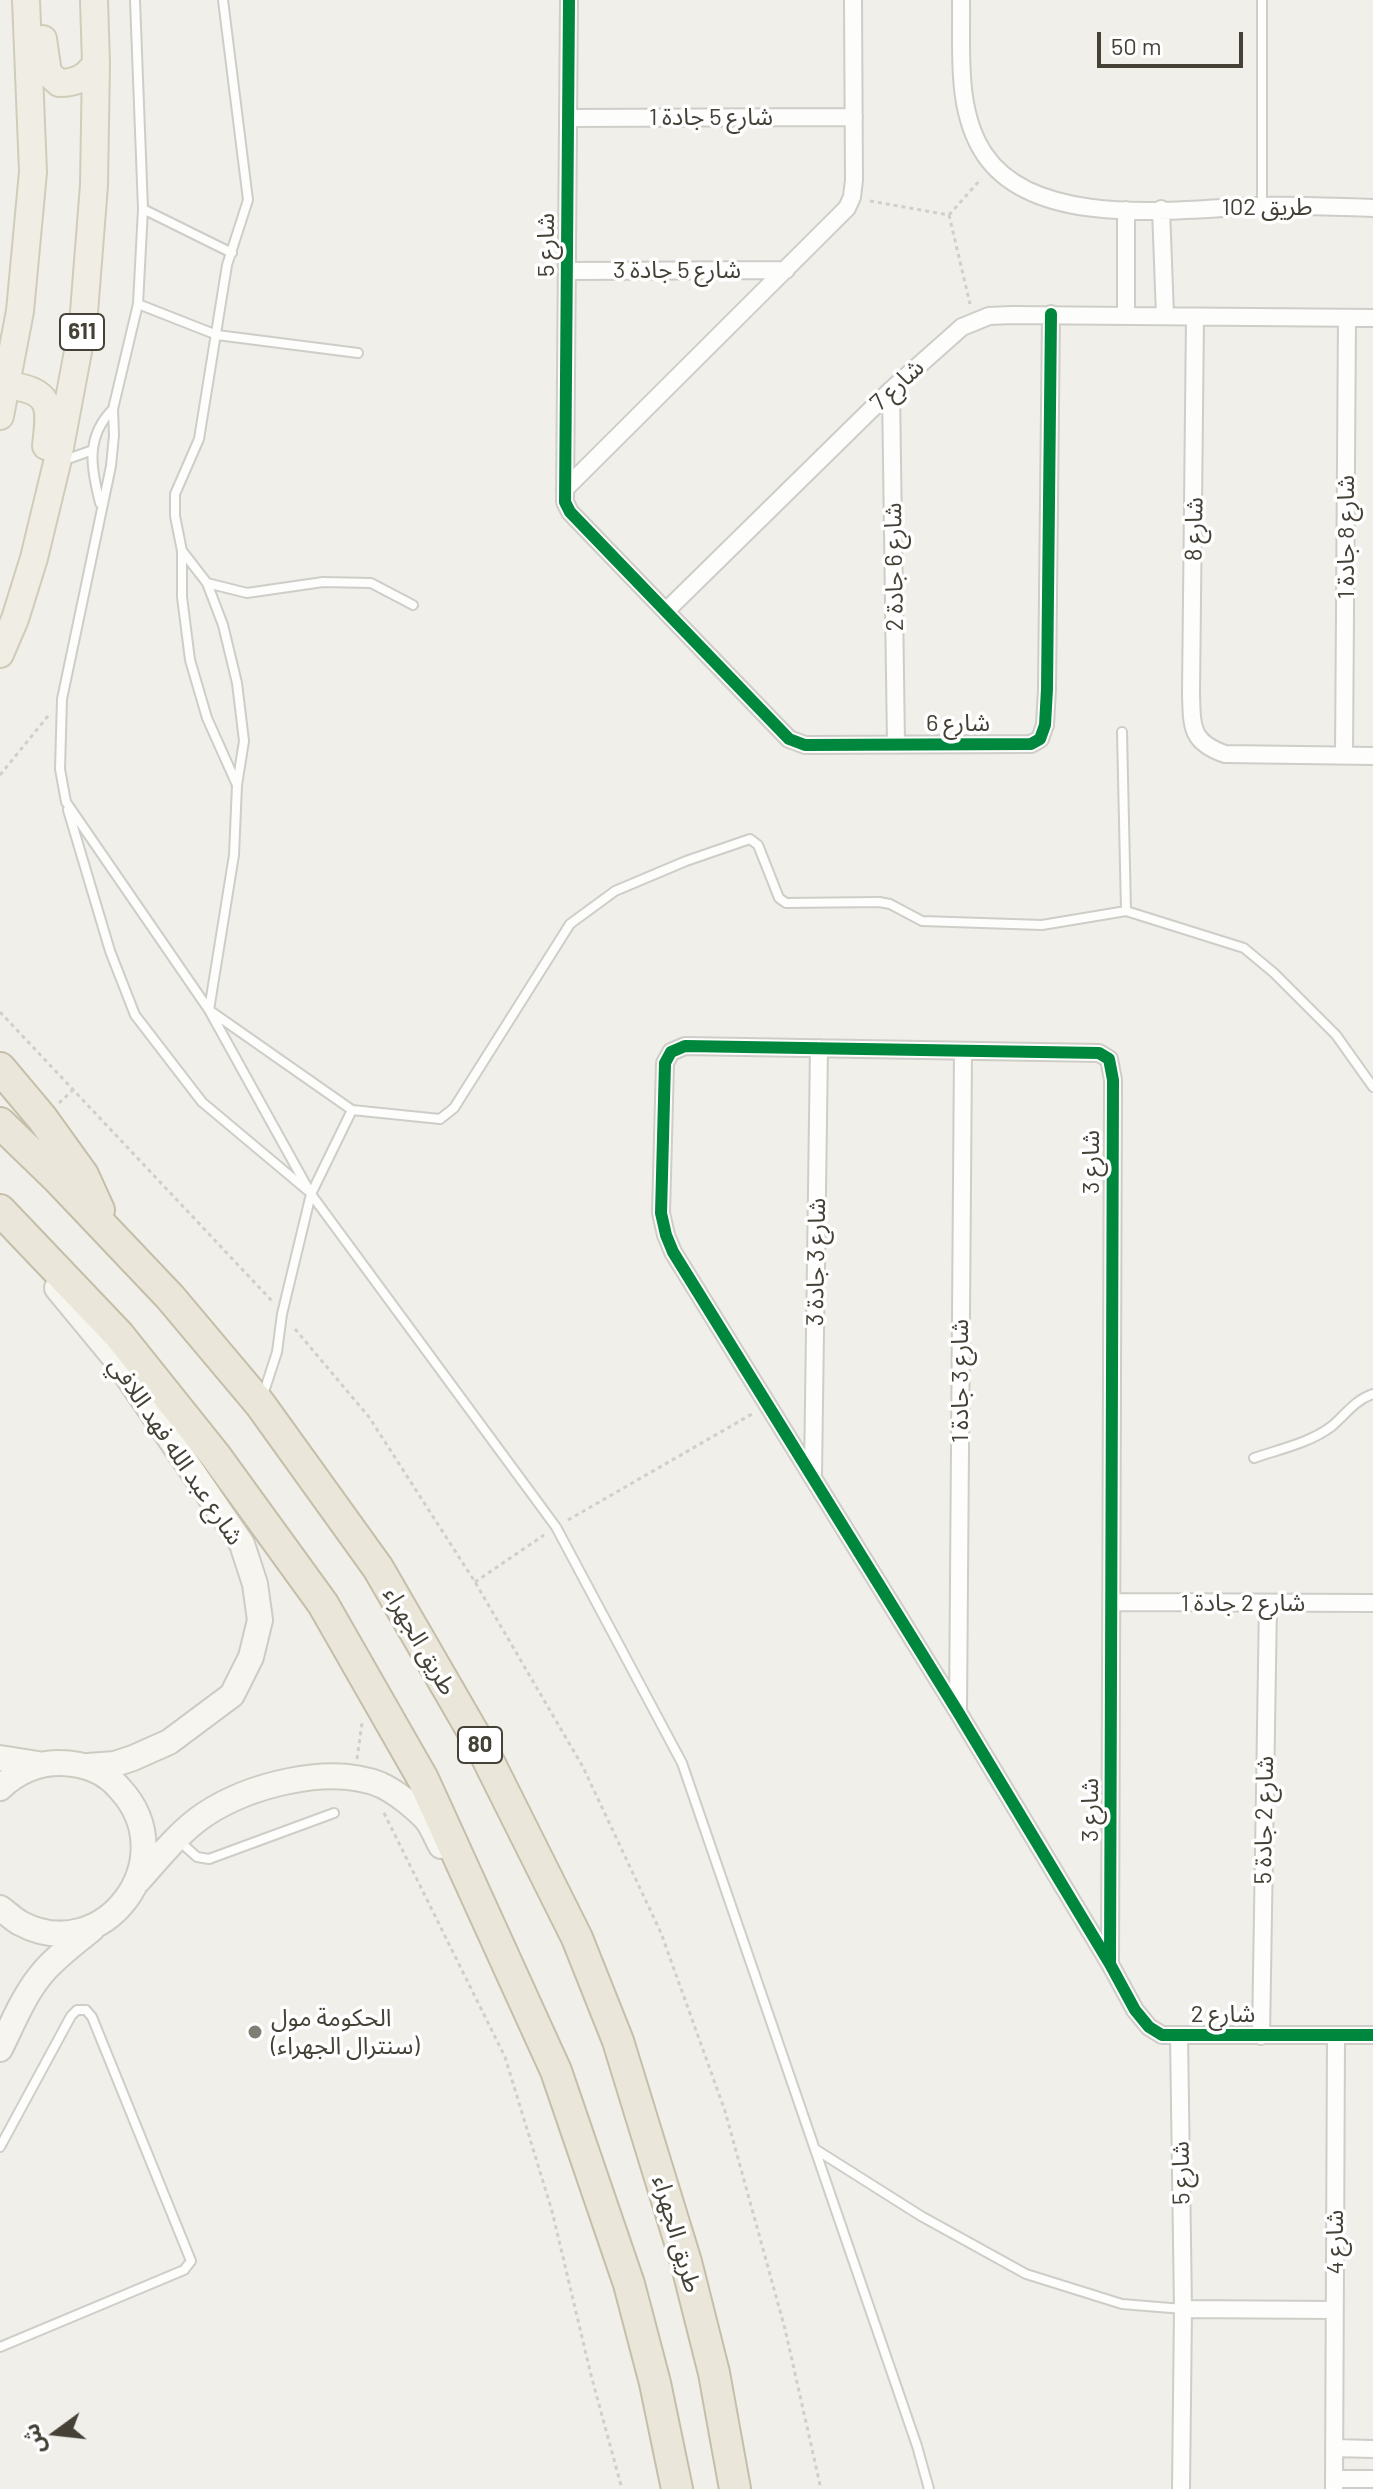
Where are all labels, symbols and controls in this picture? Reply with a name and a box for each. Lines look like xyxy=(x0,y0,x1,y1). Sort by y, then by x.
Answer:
scale bar xyxy=(1101,16,1247,66)
text: 50 m xyxy=(1111,31,1162,60)
street label: شارع 5 جادة 1 xyxy=(649,103,773,131)
street label: طريق 102 xyxy=(1221,193,1313,221)
street label: شارع 5 xyxy=(532,213,560,277)
street label: شارع 5 جادة 3 xyxy=(613,256,741,284)
road number: 611 xyxy=(60,314,104,350)
street label: شارع 7 xyxy=(864,353,930,417)
street label: شارع 8 جادة 1 xyxy=(1332,475,1360,599)
street label: شارع 8 xyxy=(1179,497,1209,561)
street label: شارع 6 جادة 2 xyxy=(878,502,910,632)
street label: شارع 6 xyxy=(926,709,990,737)
street label: شارع 3 xyxy=(1077,1130,1105,1194)
street label: شارع 3 جادة 3 xyxy=(800,1198,832,1326)
street label: شارع 3 جادة 1 xyxy=(946,1319,974,1443)
street label: شارع عبد الله فهد اللافي xyxy=(102,1352,250,1550)
street label: طريق الجهراء xyxy=(377,1582,463,1700)
street label: شارع 2 جادة 1 xyxy=(1181,1589,1305,1617)
road number: 80 xyxy=(458,1727,502,1763)
street label: شارع 2 جادة 5 xyxy=(1248,1755,1280,1885)
street label: شارع 3 xyxy=(1076,1778,1104,1842)
street label: شارع 2 xyxy=(1191,2000,1255,2028)
place label: الحكومة مول (سنترال الجهراء) xyxy=(271,2004,420,2060)
marker: الحكومة مول (سنترال الجهراء) xyxy=(246,2023,264,2041)
street label: شارع 5 xyxy=(1166,2141,1196,2205)
street label: طريق الجهراء xyxy=(647,2172,707,2296)
street label: شارع 4 xyxy=(1321,2210,1349,2274)
north arrow xyxy=(16,2393,96,2473)
text: ش xyxy=(16,2421,49,2457)

